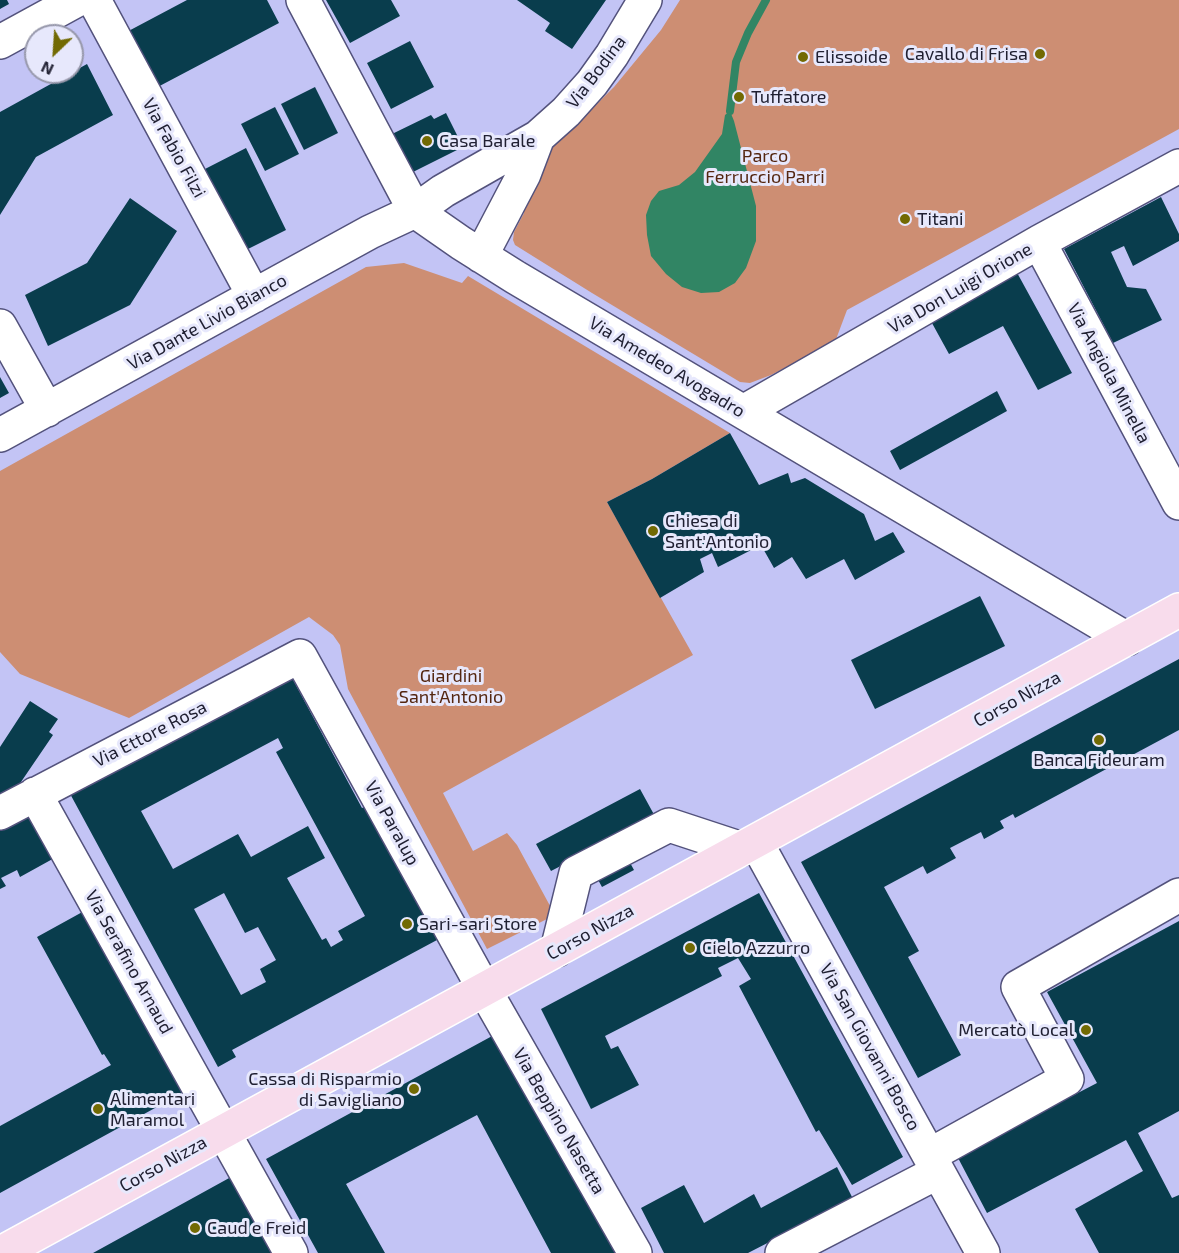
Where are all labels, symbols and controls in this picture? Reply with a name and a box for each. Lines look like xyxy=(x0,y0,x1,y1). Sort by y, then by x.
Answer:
north arrow xyxy=(24,24,84,84)
street label: Via Bodina xyxy=(562,31,630,113)
place label: Cavallo di Frisa xyxy=(905,43,1028,65)
place label: Elissoide xyxy=(815,46,888,68)
marker: Cavallo di Frisa xyxy=(1033,47,1047,61)
marker: Elissoide xyxy=(796,50,810,64)
text: N xyxy=(38,58,56,80)
place label: Tuffatore xyxy=(751,86,827,108)
marker: Tuffatore xyxy=(732,90,746,104)
street label: Via Fabio Filzi xyxy=(138,94,210,202)
place label: Casa Barale xyxy=(439,130,535,152)
marker: Casa Barale xyxy=(420,134,434,148)
park label: Parco Ferruccio Parri xyxy=(705,145,825,188)
place label: Titani xyxy=(917,208,964,230)
marker: Titani xyxy=(898,212,912,226)
street label: Via Don Luigi Orione xyxy=(884,238,1036,338)
street label: Via Dante Livio Bianco xyxy=(124,269,290,375)
street label: Via Angiola Minella xyxy=(1063,299,1155,447)
street label: Via Amedeo Avogadro xyxy=(585,312,749,422)
place label: Chiesa di Sant'Antonio xyxy=(665,510,769,552)
marker: Chiesa di Sant'Antonio xyxy=(646,524,660,538)
park label: Giardini Sant'Antonio xyxy=(399,665,503,708)
street label: Corso Nizza xyxy=(970,666,1064,732)
street label: Via Ettore Rosa xyxy=(90,696,210,772)
marker: Banca Fideuram xyxy=(1092,733,1106,747)
place label: Banca Fideuram xyxy=(1033,749,1165,771)
street label: Via Paralup xyxy=(360,777,424,869)
street label: Via Serafino Arnaud xyxy=(80,886,178,1038)
street label: Corso Nizza xyxy=(543,899,637,965)
place label: Sari-sari Store xyxy=(419,913,537,935)
marker: Sari-sari Store xyxy=(400,917,414,931)
place label: Cielo Azzurro xyxy=(702,937,810,959)
marker: Cielo Azzurro xyxy=(683,941,697,955)
street label: Via San Giovanni Bosco xyxy=(815,960,925,1134)
place label: Mercatò Local xyxy=(958,1019,1074,1041)
marker: Mercatò Local xyxy=(1079,1023,1093,1037)
street label: Via Beppino Nasetta xyxy=(508,1044,610,1198)
place label: Cassa di Risparmio di Savigliano xyxy=(248,1068,402,1110)
marker: Cassa di Risparmio di Savigliano xyxy=(407,1082,421,1096)
place label: Alimentari Maramol xyxy=(110,1088,195,1130)
marker: Alimentari Maramol xyxy=(91,1102,105,1116)
street label: Corso Nizza xyxy=(116,1131,210,1197)
place label: Caud e Freid xyxy=(207,1217,306,1239)
marker: Caud e Freid xyxy=(188,1221,202,1235)

